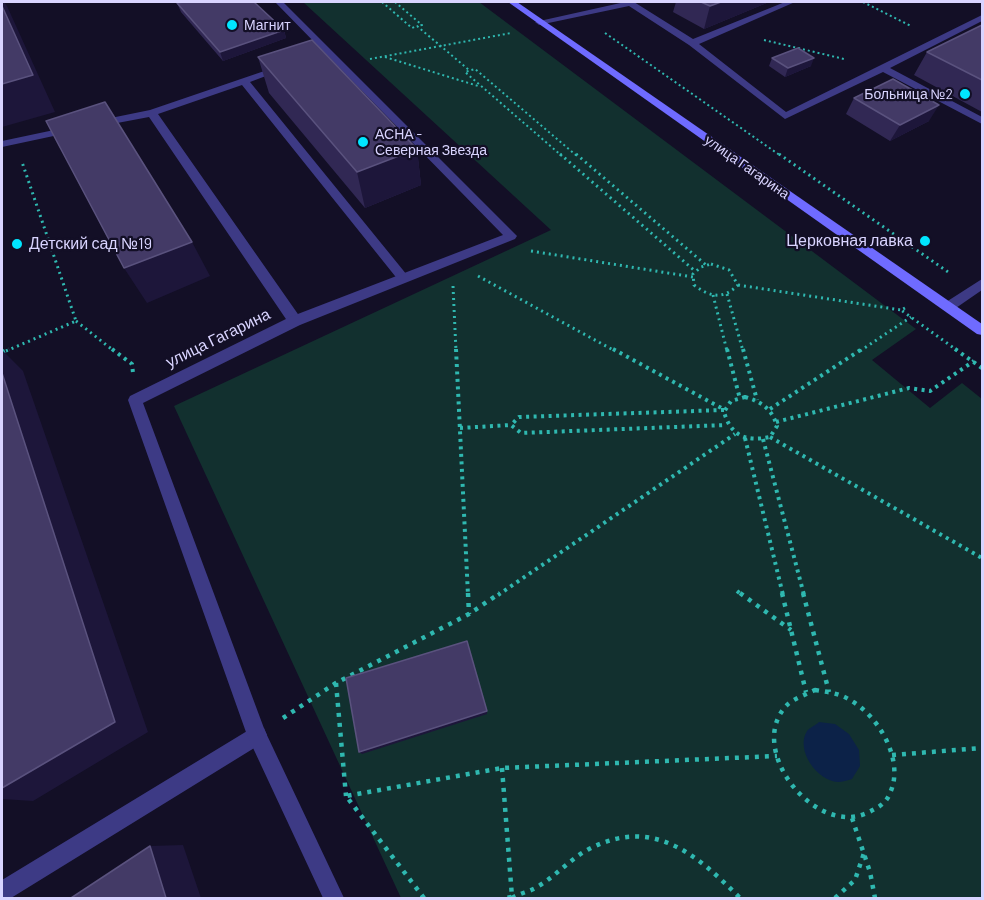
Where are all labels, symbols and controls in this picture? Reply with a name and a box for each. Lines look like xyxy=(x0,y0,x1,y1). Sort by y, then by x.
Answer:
place label: Магнит xyxy=(244,17,291,33)
marker: Магнит xyxy=(225,18,239,32)
place label: Больница №2 xyxy=(864,86,953,102)
marker: Больница №2 xyxy=(958,87,972,101)
place label: АСНА - Северная Звезда xyxy=(375,126,487,158)
street label: улица Гагарина xyxy=(701,132,793,202)
marker: АСНА - Северная Звезда xyxy=(356,135,370,149)
place label: Церковная лавка xyxy=(786,231,913,251)
place label: Детский сад №19 xyxy=(29,234,152,254)
marker: Церковная лавка xyxy=(918,234,932,248)
marker: Детский сад №19 xyxy=(10,237,24,251)
street label: улица Гагарина xyxy=(163,304,273,372)

